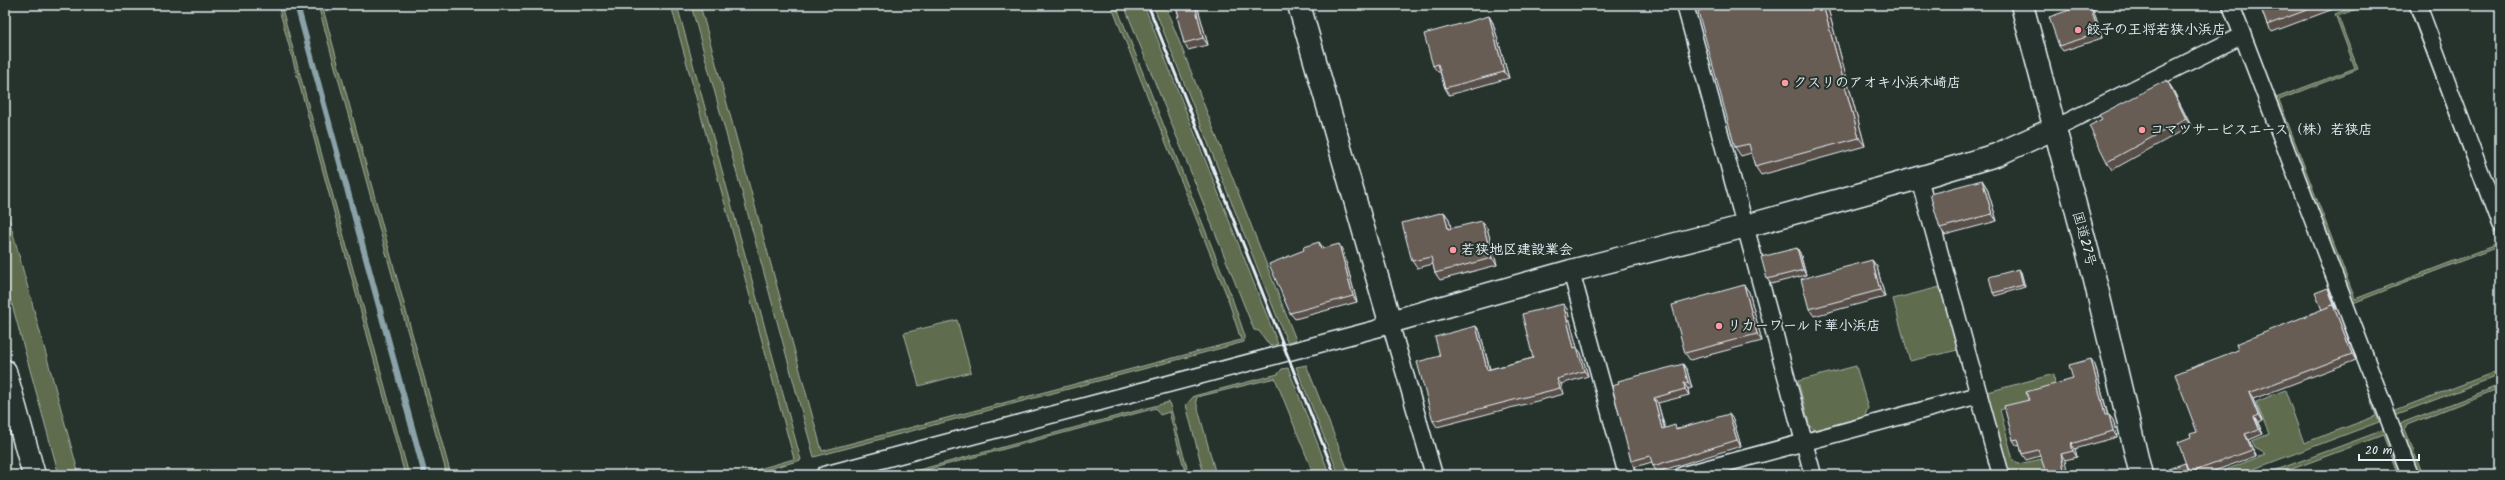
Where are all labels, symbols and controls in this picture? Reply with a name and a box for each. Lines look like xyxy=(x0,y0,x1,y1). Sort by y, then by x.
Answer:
place label: 餃子の王将若狭小浜店 xyxy=(2086,19,2226,41)
marker: 餃子の王将若狭小浜店 xyxy=(2073,25,2083,35)
place label: クスリのアオキ小浜木崎店 xyxy=(1793,72,1961,94)
marker: クスリのアオキ小浜木崎店 xyxy=(1780,78,1790,88)
place label: コマツサービスエース（株）若狭店 xyxy=(2150,119,2373,141)
marker: コマツサービスエース（株）若狭店 xyxy=(2137,125,2147,135)
street label: 国道27号 xyxy=(2066,209,2102,269)
place label: 若狭地区建設業会 xyxy=(1461,239,1573,261)
marker: 若狭地区建設業会 xyxy=(1448,245,1458,255)
place label: リカーワールド華小浜店 xyxy=(1727,315,1880,337)
marker: リカーワールド華小浜店 xyxy=(1714,321,1724,331)
scale bar xyxy=(2359,436,2419,462)
text: 20 m xyxy=(2365,441,2393,460)

